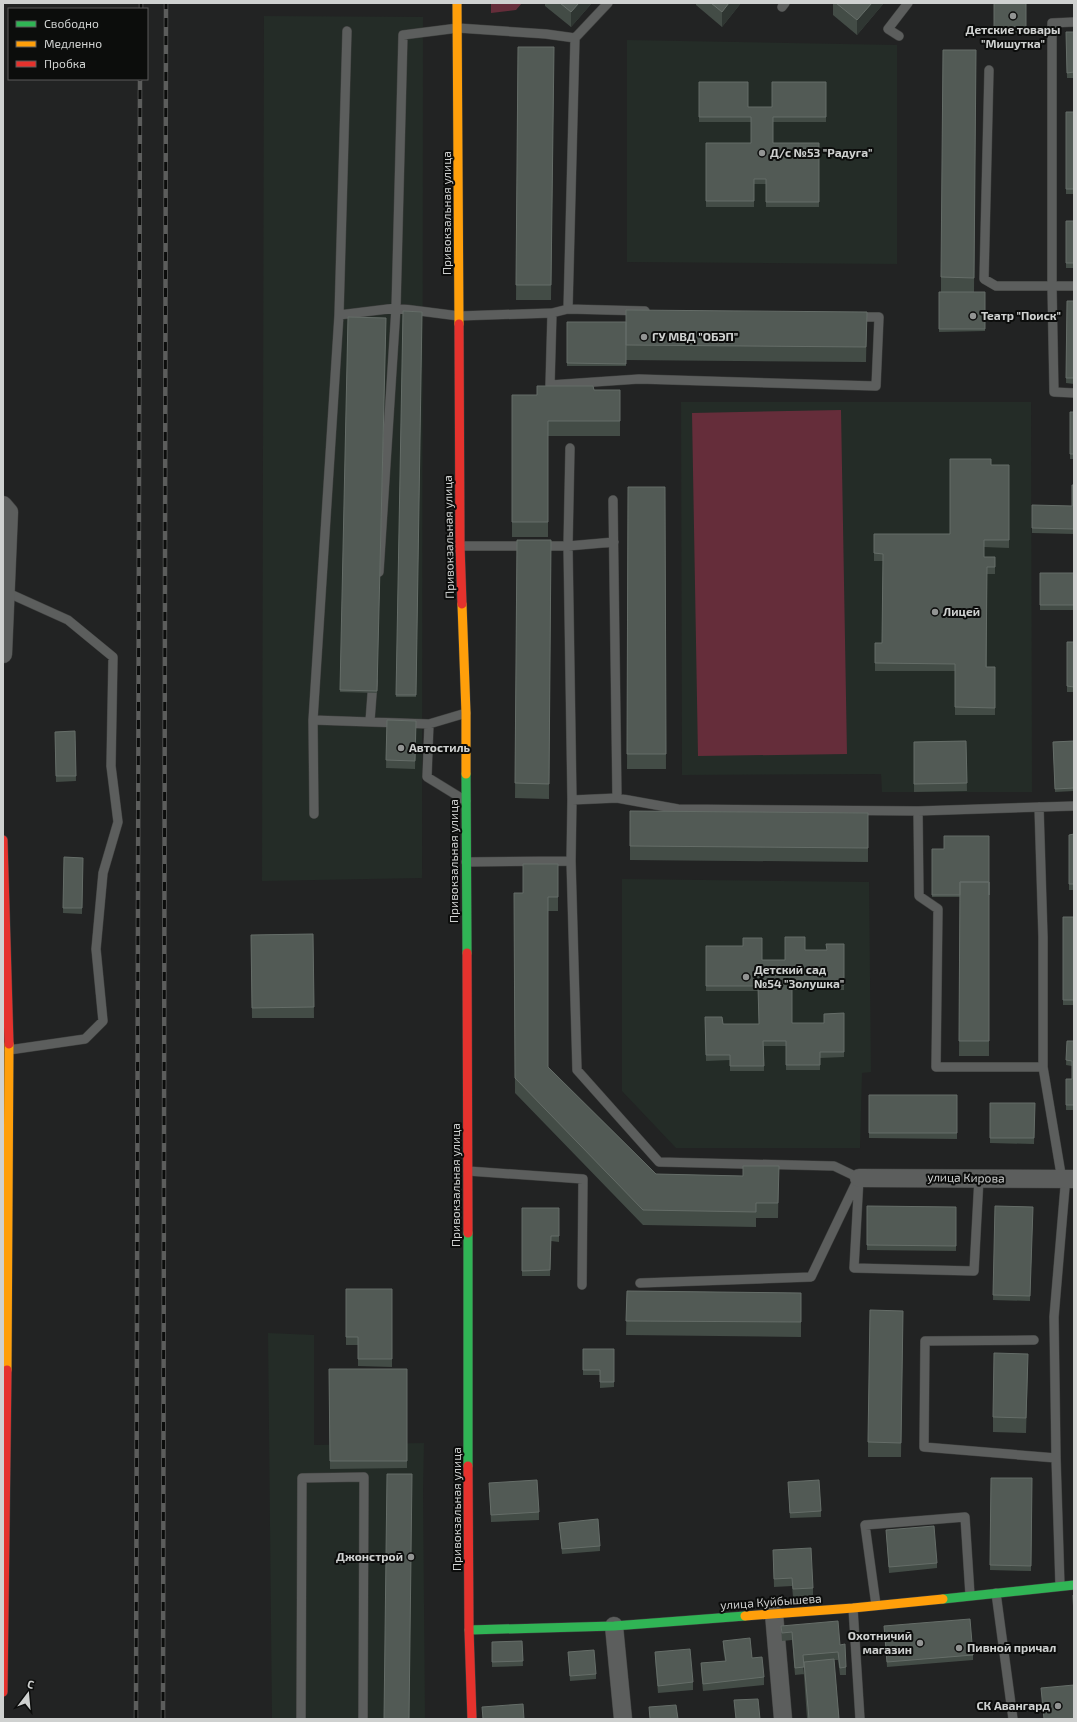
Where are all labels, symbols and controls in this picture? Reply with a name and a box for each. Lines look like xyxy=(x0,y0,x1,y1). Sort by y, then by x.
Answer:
legend xyxy=(8,8,148,80)
marker: Детские товары "Мишутка" xyxy=(1008,11,1018,21)
text: Свободно xyxy=(44,16,99,30)
place label: Детские товары "Мишутка" xyxy=(966,22,1060,50)
text: Медленно xyxy=(44,36,102,50)
text: Пробка xyxy=(44,56,86,70)
place label: Д/с №53 "Радуга" xyxy=(770,145,873,159)
marker: Д/с №53 "Радуга" xyxy=(757,148,767,158)
street label: Привокзальная улица xyxy=(439,151,454,275)
place label: Театр "Поиск" xyxy=(981,308,1061,322)
marker: Театр "Поиск" xyxy=(968,311,978,321)
place label: ГУ МВД "ОБЭП" xyxy=(652,329,738,343)
marker: ГУ МВД "ОБЭП" xyxy=(639,332,649,342)
street label: Привокзальная улица xyxy=(440,475,457,599)
place label: Лицей xyxy=(943,604,980,618)
marker: Лицей xyxy=(930,607,940,617)
place label: Автостиль xyxy=(409,740,471,754)
marker: Автостиль xyxy=(396,743,406,753)
street label: Привокзальная улица xyxy=(446,799,461,923)
place label: Детский сад №54 "Золушка" xyxy=(754,962,844,990)
marker: Детский сад №54 "Золушка" xyxy=(741,972,751,982)
street label: Привокзальная улица xyxy=(448,1123,463,1247)
street label: улица Кирова xyxy=(927,1169,1005,1186)
street label: Привокзальная улица xyxy=(449,1447,464,1571)
place label: Джонстрой xyxy=(336,1549,403,1563)
marker: Джонстрой xyxy=(406,1552,416,1562)
street label: улица Куйбышева xyxy=(720,1590,822,1613)
place label: Охотничий магазин xyxy=(848,1628,912,1656)
marker: Охотничий магазин xyxy=(915,1638,925,1648)
place label: Пивной причал xyxy=(967,1640,1056,1654)
marker: Пивной причал xyxy=(954,1643,964,1653)
north arrow xyxy=(8,1674,48,1714)
text: С xyxy=(26,1677,36,1691)
place label: СК Авангард xyxy=(977,1698,1050,1712)
marker: СК Авангард xyxy=(1053,1701,1063,1711)

